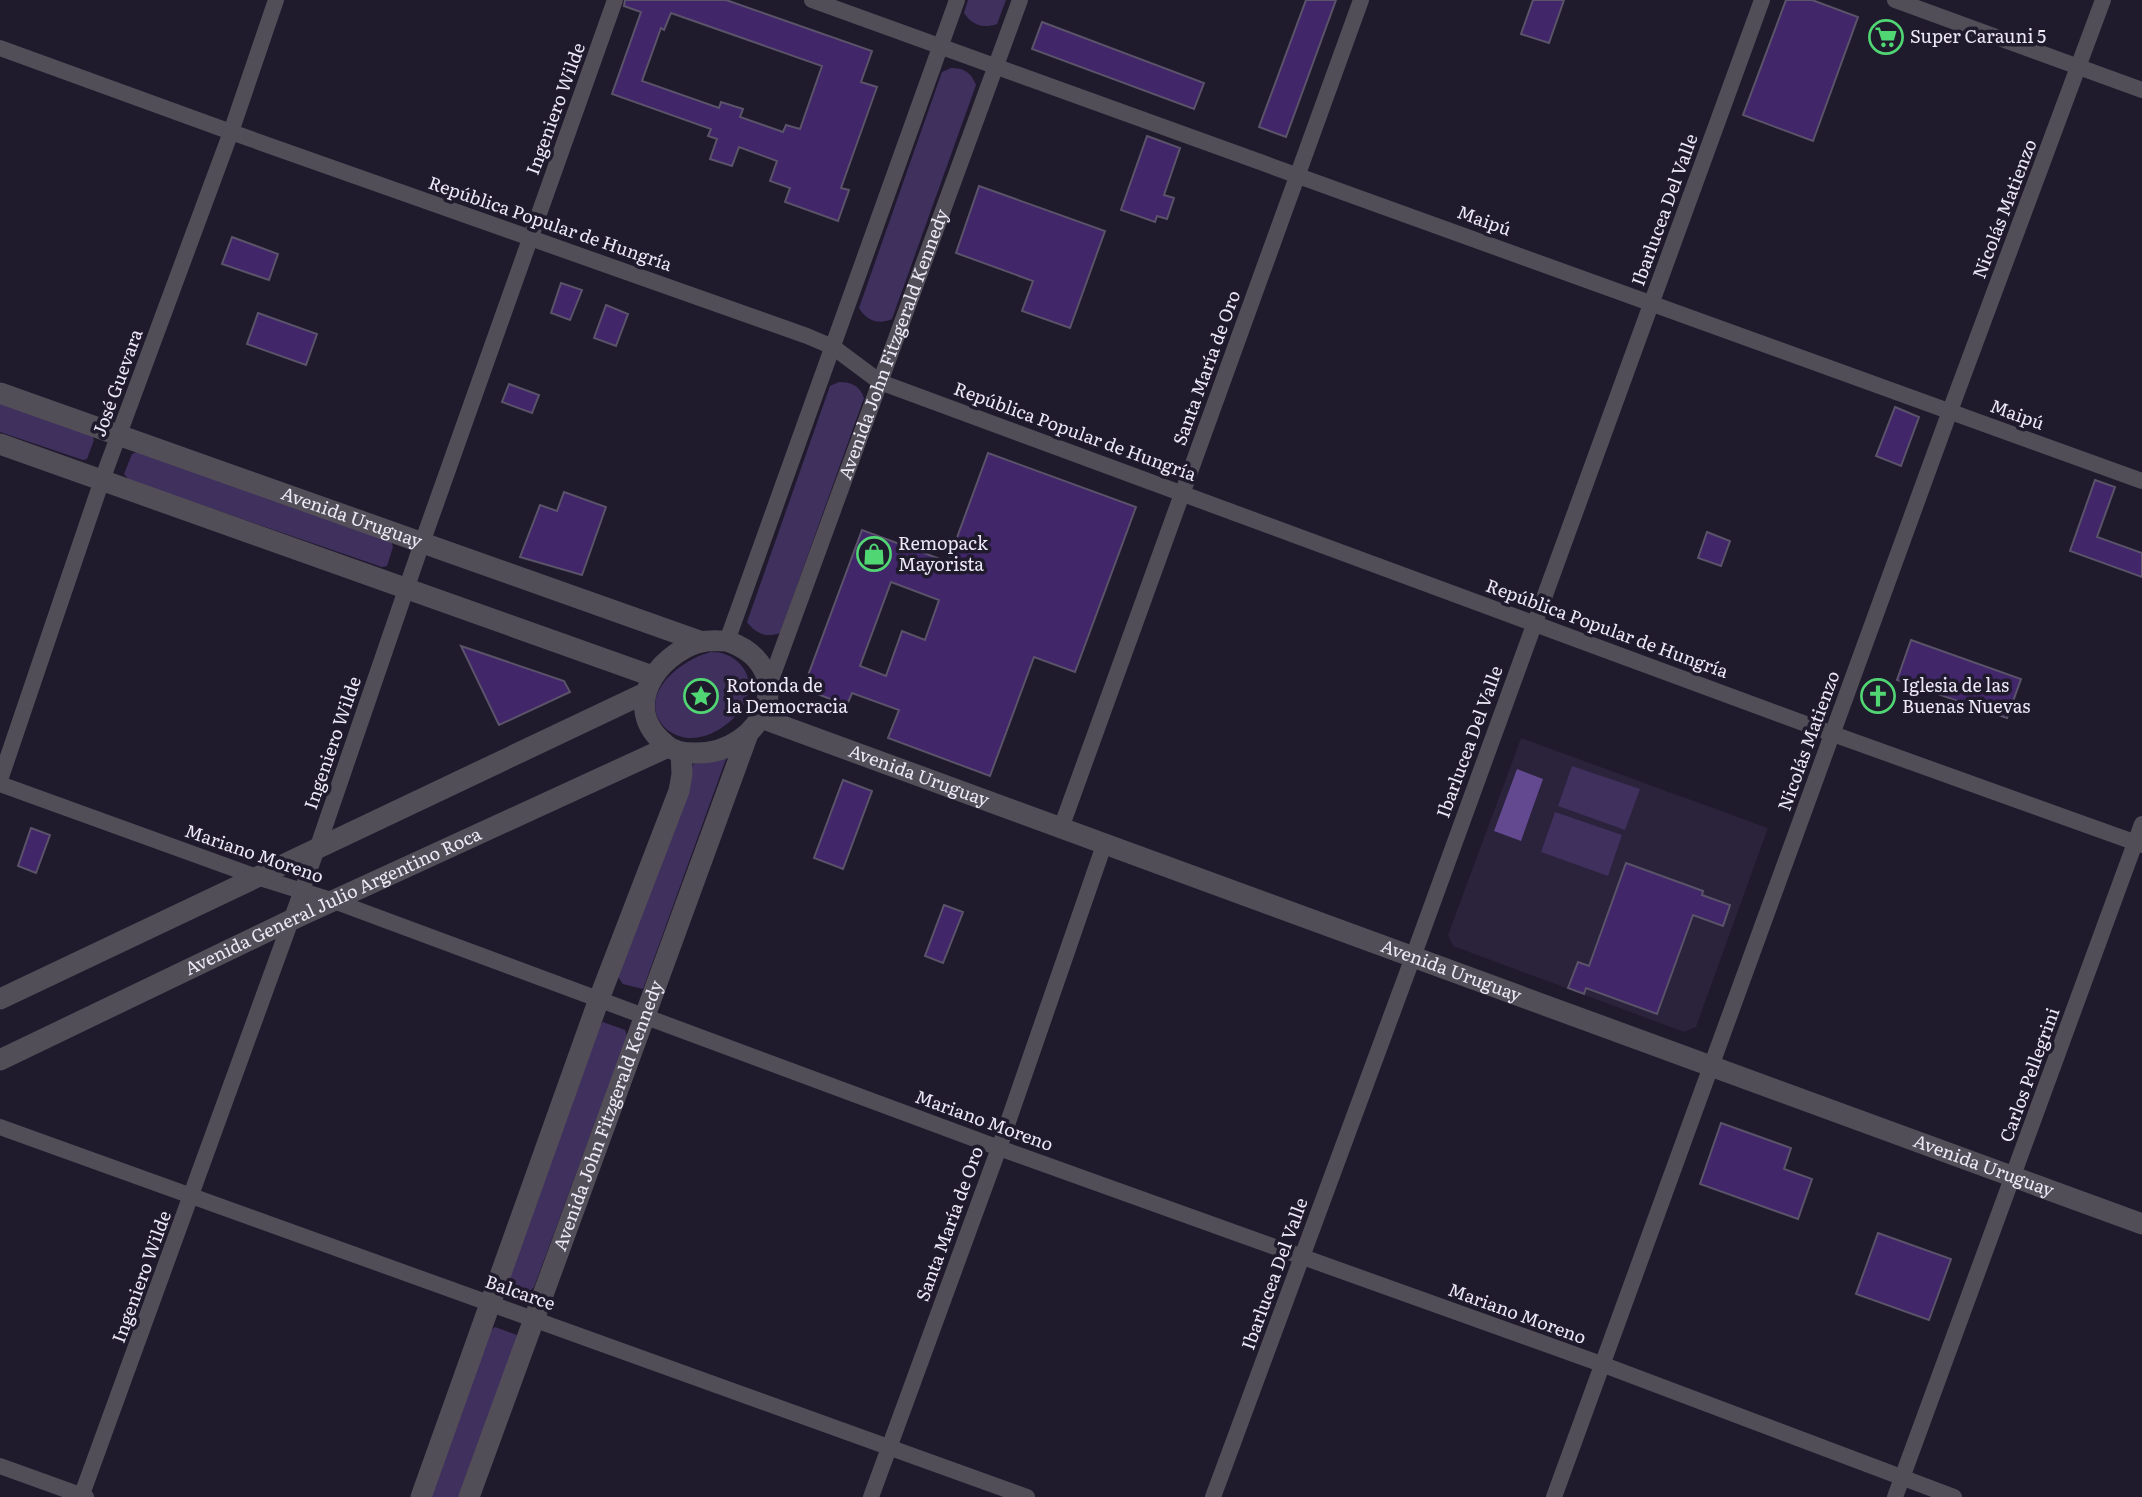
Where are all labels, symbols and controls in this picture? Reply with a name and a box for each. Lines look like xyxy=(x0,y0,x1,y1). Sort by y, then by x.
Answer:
supermarket icon: Super Carauni 5 xyxy=(1867,18,1905,56)
place label: Super Carauni 5 xyxy=(1910,22,2046,49)
street label: Ingeniero Wilde xyxy=(518,39,591,178)
street label: Ibarlucea Del Valle xyxy=(1624,130,1704,289)
street label: Nicolás Matienzo xyxy=(1965,135,2043,282)
street label: República Popular de Hungría xyxy=(425,168,676,277)
street label: Maipú xyxy=(1454,197,1515,242)
street label: Avenida John Fitzgerald Kennedy xyxy=(831,204,955,483)
street label: Santa María de Oro xyxy=(1165,286,1246,449)
street label: José Guevara xyxy=(85,325,149,440)
street label: República Popular de Hungría xyxy=(951,374,1201,487)
street label: Maipú xyxy=(1987,391,2048,436)
street label: Avenida Uruguay xyxy=(278,479,427,554)
place label: Remopack Mayorista xyxy=(898,529,989,577)
shop icon: Remopack Mayorista xyxy=(855,535,893,573)
street label: República Popular de Hungría xyxy=(1483,571,1733,684)
street label: Ibarlucea Del Valle xyxy=(1429,662,1509,821)
street label: Nicolás Matienzo xyxy=(1770,667,1845,814)
place label: Rotonda de la Democracia xyxy=(726,671,848,719)
place label: Iglesia de las Buenas Nuevas xyxy=(1902,671,2030,719)
street label: Ingeniero Wilde xyxy=(296,672,367,813)
place icon: Rotonda de la Democracia xyxy=(682,677,720,715)
church icon: Iglesia de las Buenas Nuevas xyxy=(1859,677,1897,715)
street label: Avenida Uruguay xyxy=(845,736,994,813)
street label: Mariano Moreno xyxy=(181,816,327,889)
street label: Avenida General Julio Argentino Roca xyxy=(180,819,486,981)
street label: Avenida Uruguay xyxy=(1378,931,1526,1008)
street label: Avenida John Fitzgerald Kennedy xyxy=(545,975,669,1254)
street label: Carlos Pellegrini xyxy=(1992,1003,2065,1146)
street label: Mariano Moreno xyxy=(912,1082,1057,1157)
street label: Avenida Uruguay xyxy=(1910,1126,2059,1203)
street label: Santa María de Oro xyxy=(908,1142,989,1305)
street label: Ibarlucea Del Valle xyxy=(1234,1194,1314,1353)
street label: Ingeniero Wilde xyxy=(104,1207,177,1346)
street label: Balcarce xyxy=(482,1267,559,1316)
street label: Mariano Moreno xyxy=(1445,1275,1590,1350)

